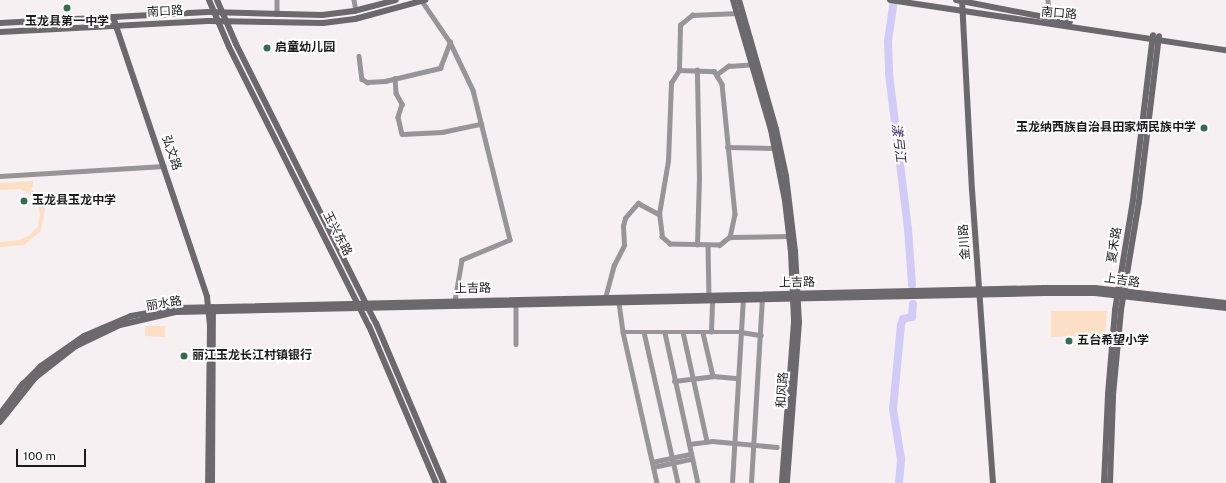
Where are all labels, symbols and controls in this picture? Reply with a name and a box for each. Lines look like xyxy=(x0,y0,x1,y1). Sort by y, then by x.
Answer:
marker: 玉龙县第一中学 xyxy=(62,3,72,13)
street label: 南口路 xyxy=(147,4,183,20)
street label: 南口路 xyxy=(1040,5,1078,23)
place label: 玉龙县第一中学 xyxy=(25,15,109,29)
place label: 启童幼儿园 xyxy=(275,41,335,55)
marker: 启童幼儿园 xyxy=(262,43,272,53)
place label: 玉龙纳西族自治县田家炳民族中学 xyxy=(1016,121,1196,135)
water label: 漾弓江 xyxy=(888,123,908,163)
marker: 玉龙纳西族自治县田家炳民族中学 xyxy=(1199,123,1209,133)
street label: 弘文路 xyxy=(158,134,184,172)
place label: 玉龙县玉龙中学 xyxy=(32,194,116,208)
marker: 玉龙县玉龙中学 xyxy=(19,196,29,206)
street label: 玉兴东路 xyxy=(320,209,354,259)
street label: 金川路 xyxy=(957,224,973,260)
street label: 夏禾路 xyxy=(1105,226,1125,264)
street label: 上吉路 xyxy=(1103,271,1141,291)
street label: 上吉路 xyxy=(779,275,815,291)
street label: 上吉路 xyxy=(455,281,491,297)
street label: 丽水路 xyxy=(145,294,183,314)
place label: 五台希望小学 xyxy=(1077,334,1149,348)
marker: 五台希望小学 xyxy=(1064,336,1074,346)
place label: 丽江玉龙长江村镇银行 xyxy=(192,349,312,363)
marker: 丽江玉龙长江村镇银行 xyxy=(179,351,189,361)
street label: 和风路 xyxy=(775,372,791,408)
scale bar xyxy=(18,441,88,467)
text: 100 m xyxy=(23,449,56,463)

